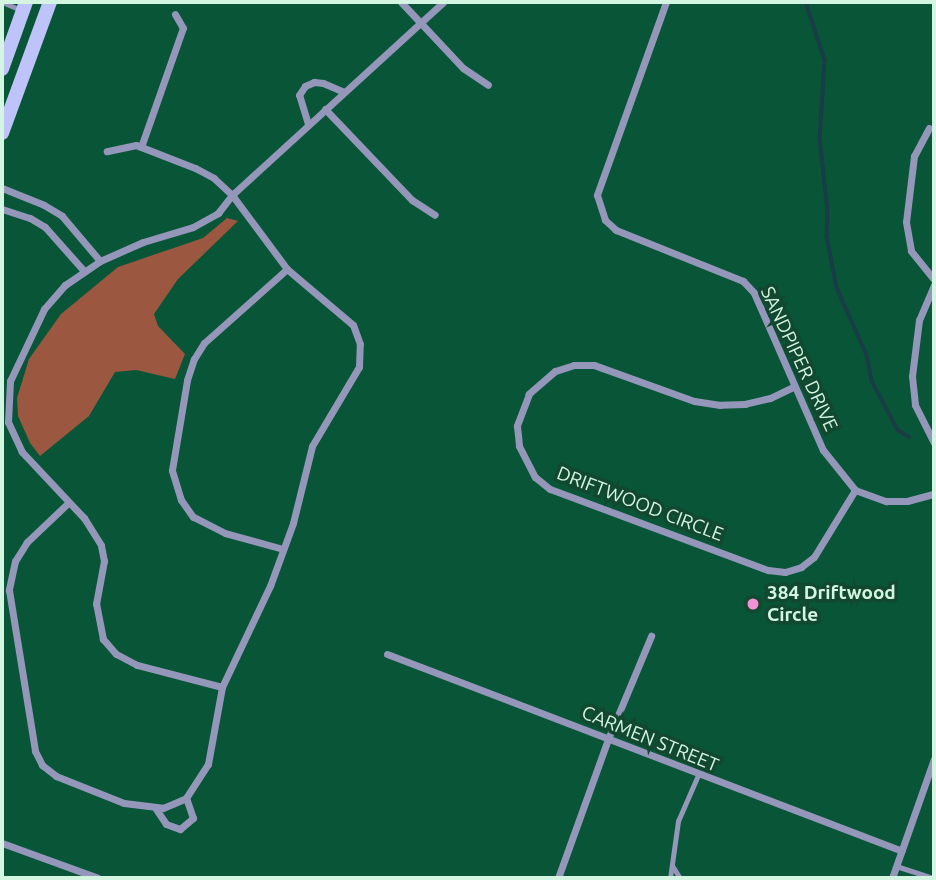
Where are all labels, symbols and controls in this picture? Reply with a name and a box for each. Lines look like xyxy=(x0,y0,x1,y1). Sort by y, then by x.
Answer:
street label: SANDPIPER DRIVE xyxy=(756,283,842,435)
street label: DRIFTWOOD CIRCLE xyxy=(554,462,726,546)
place label: 384 Driftwood Circle xyxy=(767,582,896,626)
marker: 384 Driftwood Circle xyxy=(745,596,761,612)
street label: CARMEN STREET xyxy=(578,701,722,777)

